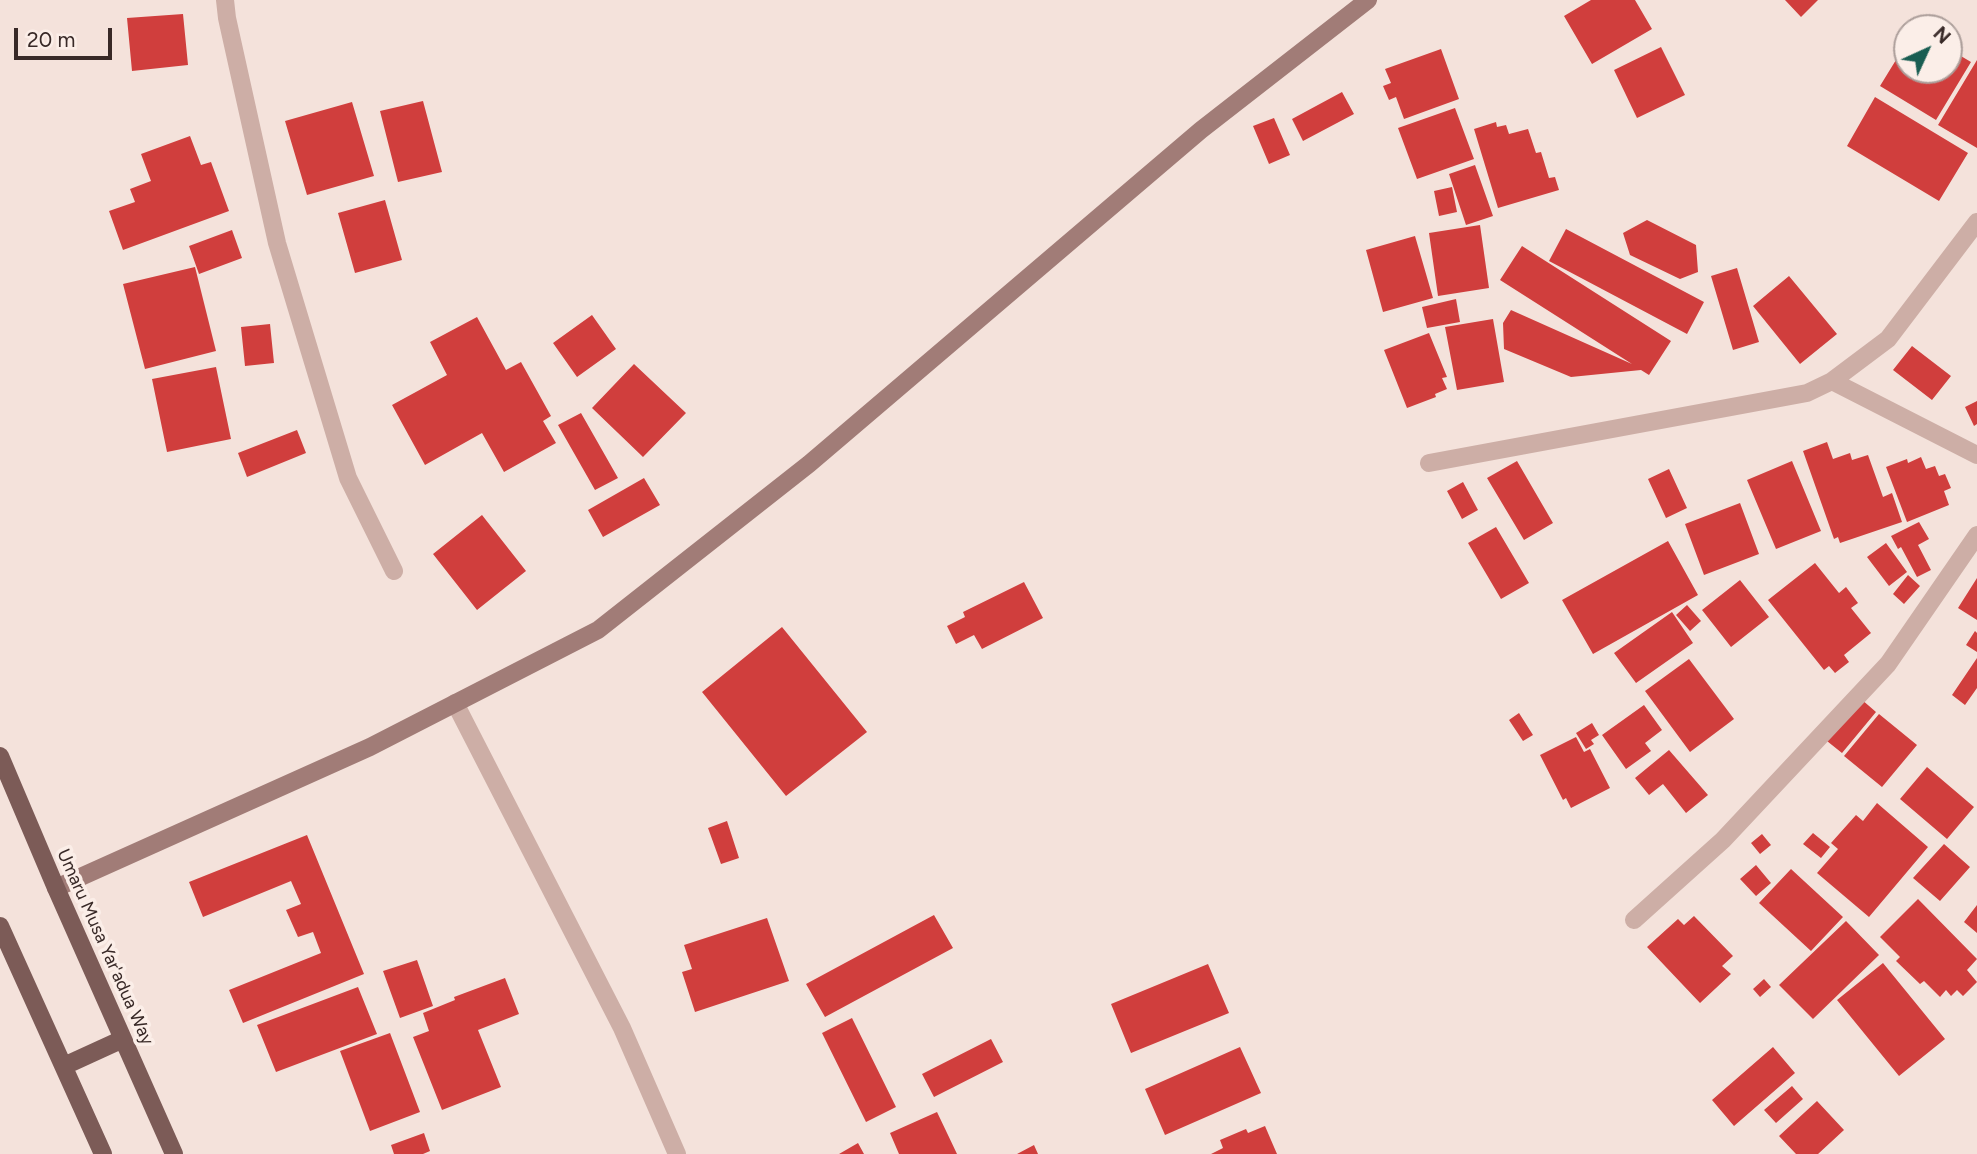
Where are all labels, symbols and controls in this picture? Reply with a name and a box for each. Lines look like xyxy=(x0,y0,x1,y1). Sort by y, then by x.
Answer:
scale bar xyxy=(18,14,116,58)
north arrow xyxy=(1893,14,1963,84)
text: N xyxy=(1928,22,1955,49)
text: 20 m xyxy=(27,27,75,52)
street label: Umaru Musa Yar'adua Way xyxy=(52,846,158,1048)

